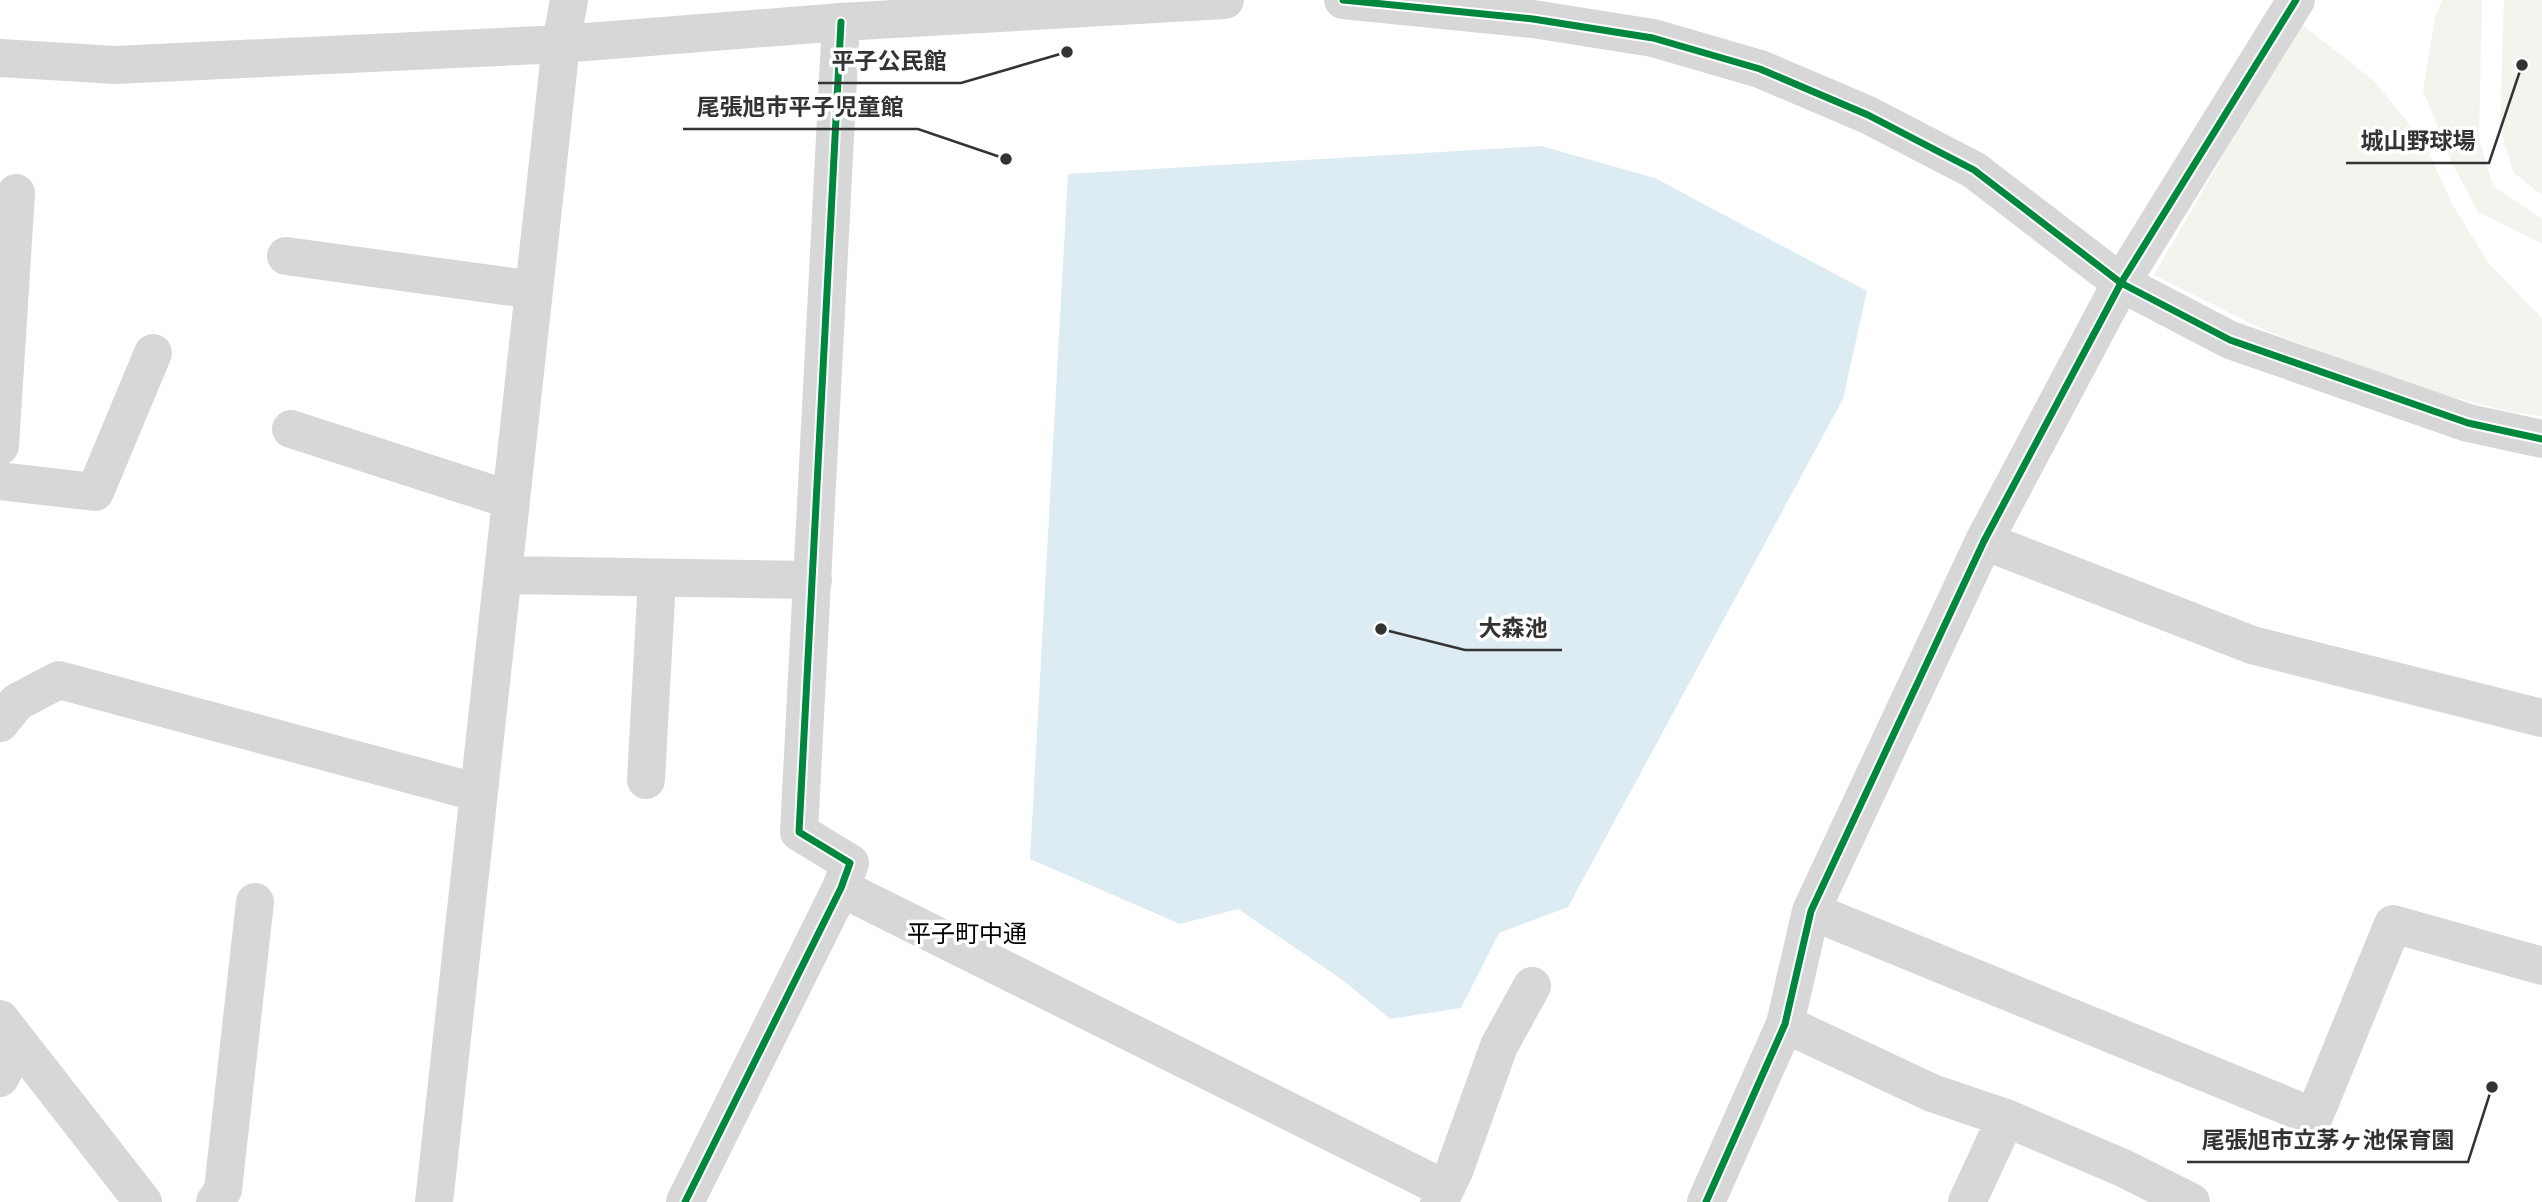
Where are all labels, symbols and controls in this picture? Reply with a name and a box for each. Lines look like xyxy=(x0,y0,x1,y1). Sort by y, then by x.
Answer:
callout: 平子公民館 xyxy=(818,39,961,83)
text: 平子公民館 xyxy=(832,46,947,75)
callout: 尾張旭市平子児童館 xyxy=(683,85,918,129)
text: 尾張旭市平子児童館 xyxy=(697,92,904,121)
callout: 城山野球場 xyxy=(2346,119,2489,163)
text: 城山野球場 xyxy=(2361,126,2476,155)
callout: 大森池 xyxy=(1465,606,1562,650)
text: 大森池 xyxy=(1479,613,1548,642)
district label: 平子町中通 xyxy=(907,918,1027,948)
callout: 尾張旭市立茅ヶ池保育園 xyxy=(2187,1118,2468,1162)
text: 尾張旭市立茅ヶ池保育園 xyxy=(2202,1125,2455,1154)

